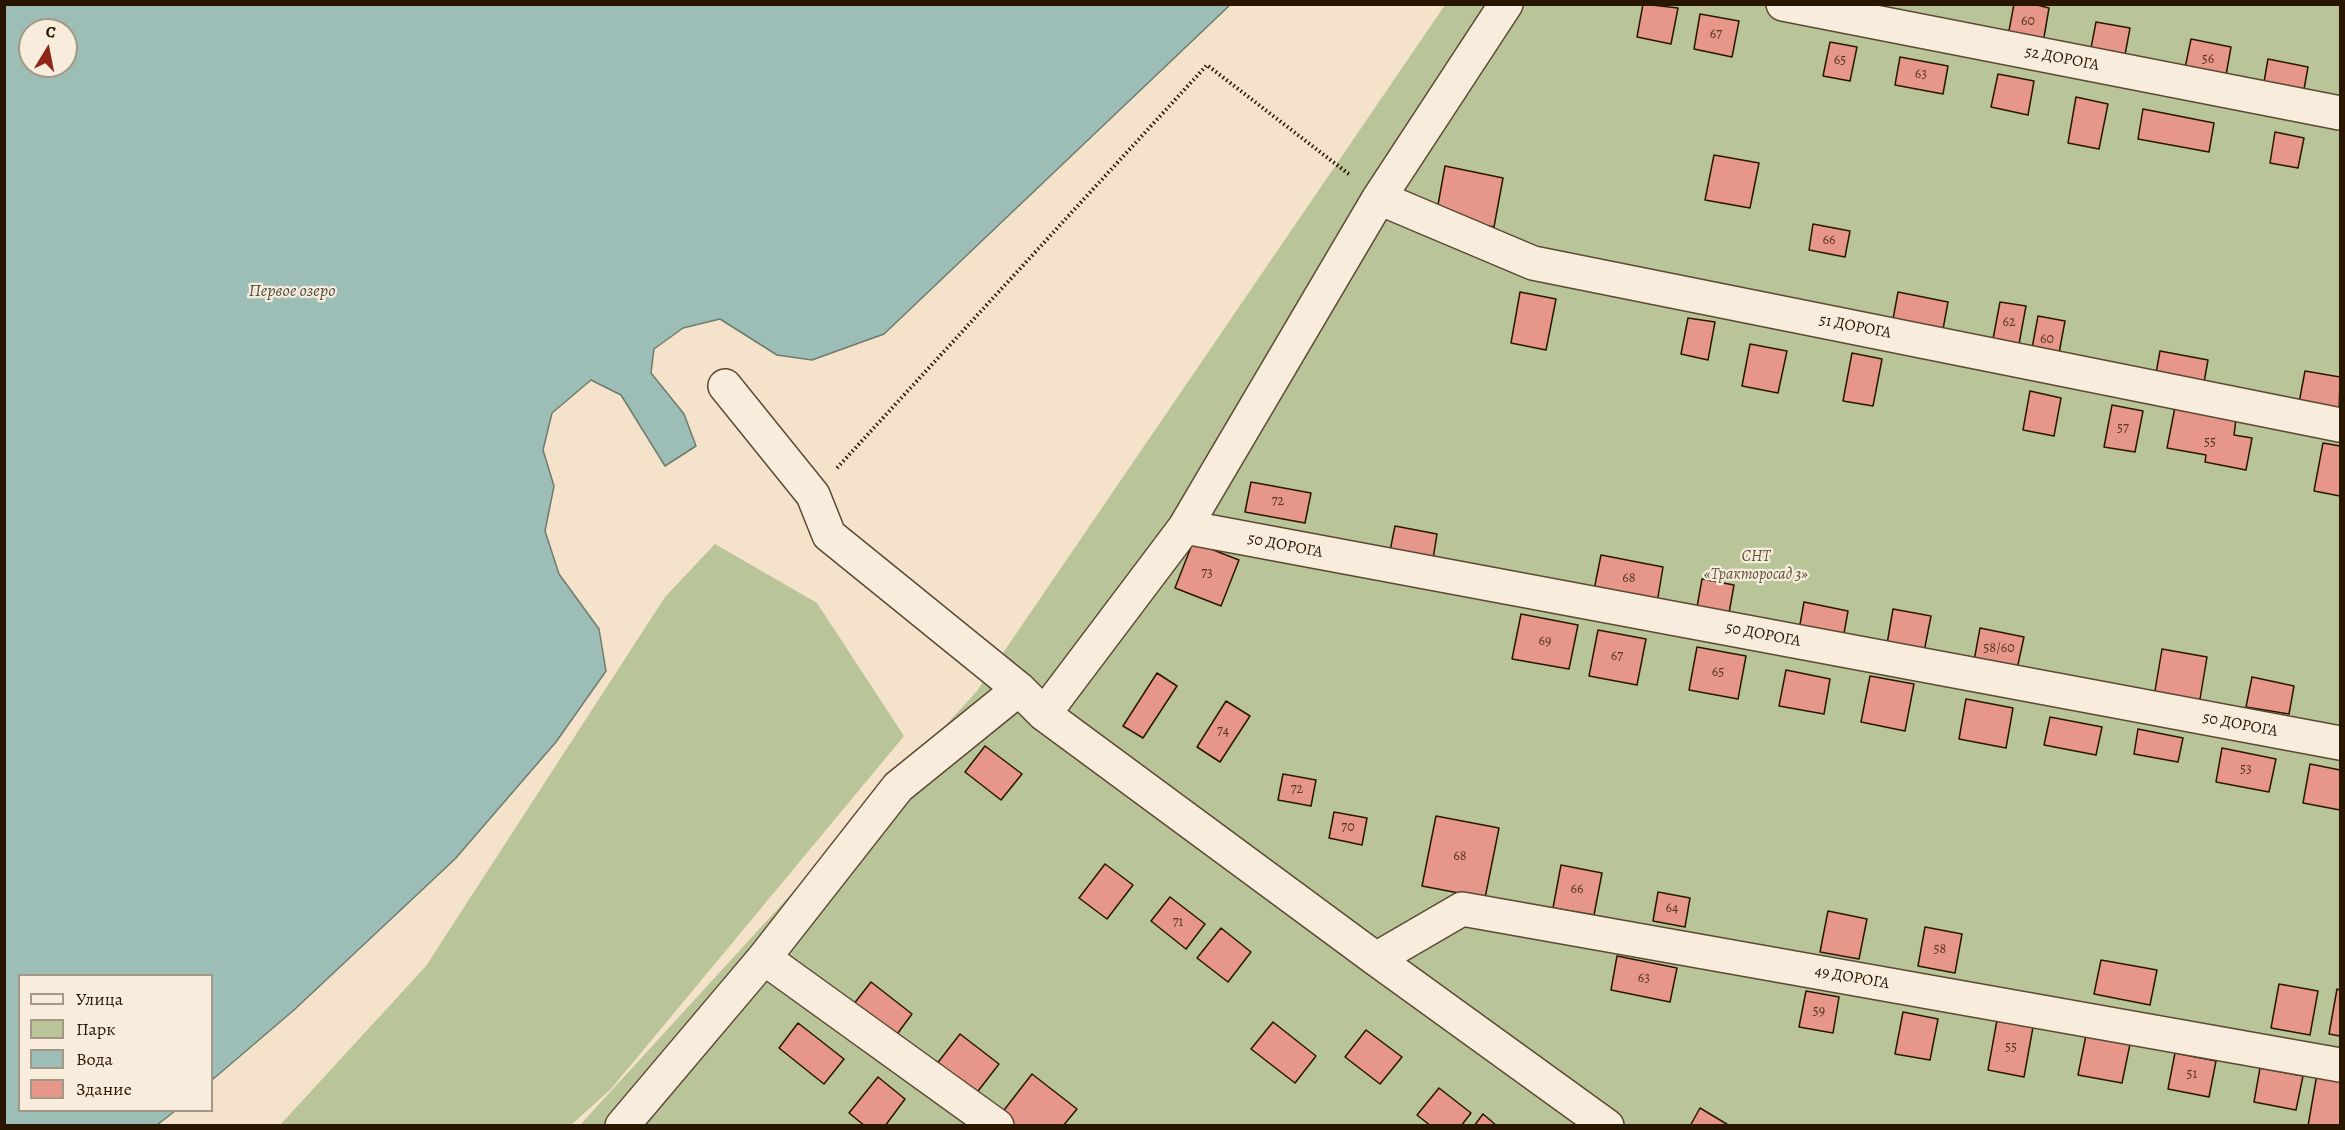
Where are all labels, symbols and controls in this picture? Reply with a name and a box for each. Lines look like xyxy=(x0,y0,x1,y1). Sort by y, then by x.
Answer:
house number: 60 xyxy=(2021,14,2035,30)
north arrow xyxy=(18,18,78,78)
text: С xyxy=(44,21,58,44)
house number: 67 xyxy=(1710,27,1722,43)
street label: 52 ДОРОГА xyxy=(2023,42,2101,76)
house number: 56 xyxy=(2202,52,2214,68)
house number: 65 xyxy=(1834,53,1846,69)
house number: 63 xyxy=(1915,67,1927,83)
house number: 66 xyxy=(1823,233,1835,249)
water label: Первое озеро xyxy=(248,281,336,303)
street label: 51 ДОРОГА xyxy=(1817,311,1893,343)
house number: 62 xyxy=(2002,315,2016,331)
house number: 60 xyxy=(2040,332,2054,348)
house number: 57 xyxy=(2117,421,2129,437)
house number: 55 xyxy=(2204,435,2216,451)
house number: 72 xyxy=(1272,494,1284,510)
street label: 50 ДОРОГА xyxy=(1246,529,1324,563)
park label: СНТ «Тракторосад 3» xyxy=(1704,547,1808,585)
house number: 73 xyxy=(1201,566,1213,582)
house number: 68 xyxy=(1622,571,1636,587)
street label: 50 ДОРОГА xyxy=(1724,618,1802,652)
house number: 69 xyxy=(1539,634,1551,650)
house number: 58/60 xyxy=(1983,641,2015,657)
house number: 67 xyxy=(1611,649,1623,665)
house number: 65 xyxy=(1712,665,1724,681)
street label: 50 ДОРОГА xyxy=(2201,708,2279,742)
house number: 74 xyxy=(1217,724,1229,740)
house number: 53 xyxy=(2240,762,2252,778)
house number: 72 xyxy=(1291,782,1303,798)
house number: 70 xyxy=(1341,820,1355,836)
house number: 68 xyxy=(1453,849,1467,865)
house number: 66 xyxy=(1571,882,1583,898)
house number: 64 xyxy=(1666,901,1678,917)
house number: 71 xyxy=(1173,915,1183,931)
house number: 58 xyxy=(1934,942,1946,958)
street label: 49 ДОРОГА xyxy=(1813,962,1891,994)
house number: 63 xyxy=(1638,971,1650,987)
legend xyxy=(18,974,213,1112)
text: Улица xyxy=(76,987,123,1011)
house number: 59 xyxy=(1813,1004,1825,1020)
text: Парк xyxy=(76,1017,116,1041)
house number: 55 xyxy=(2005,1040,2017,1056)
text: Вода xyxy=(76,1047,113,1071)
house number: 51 xyxy=(2187,1067,2197,1083)
text: Здание xyxy=(76,1077,132,1101)

